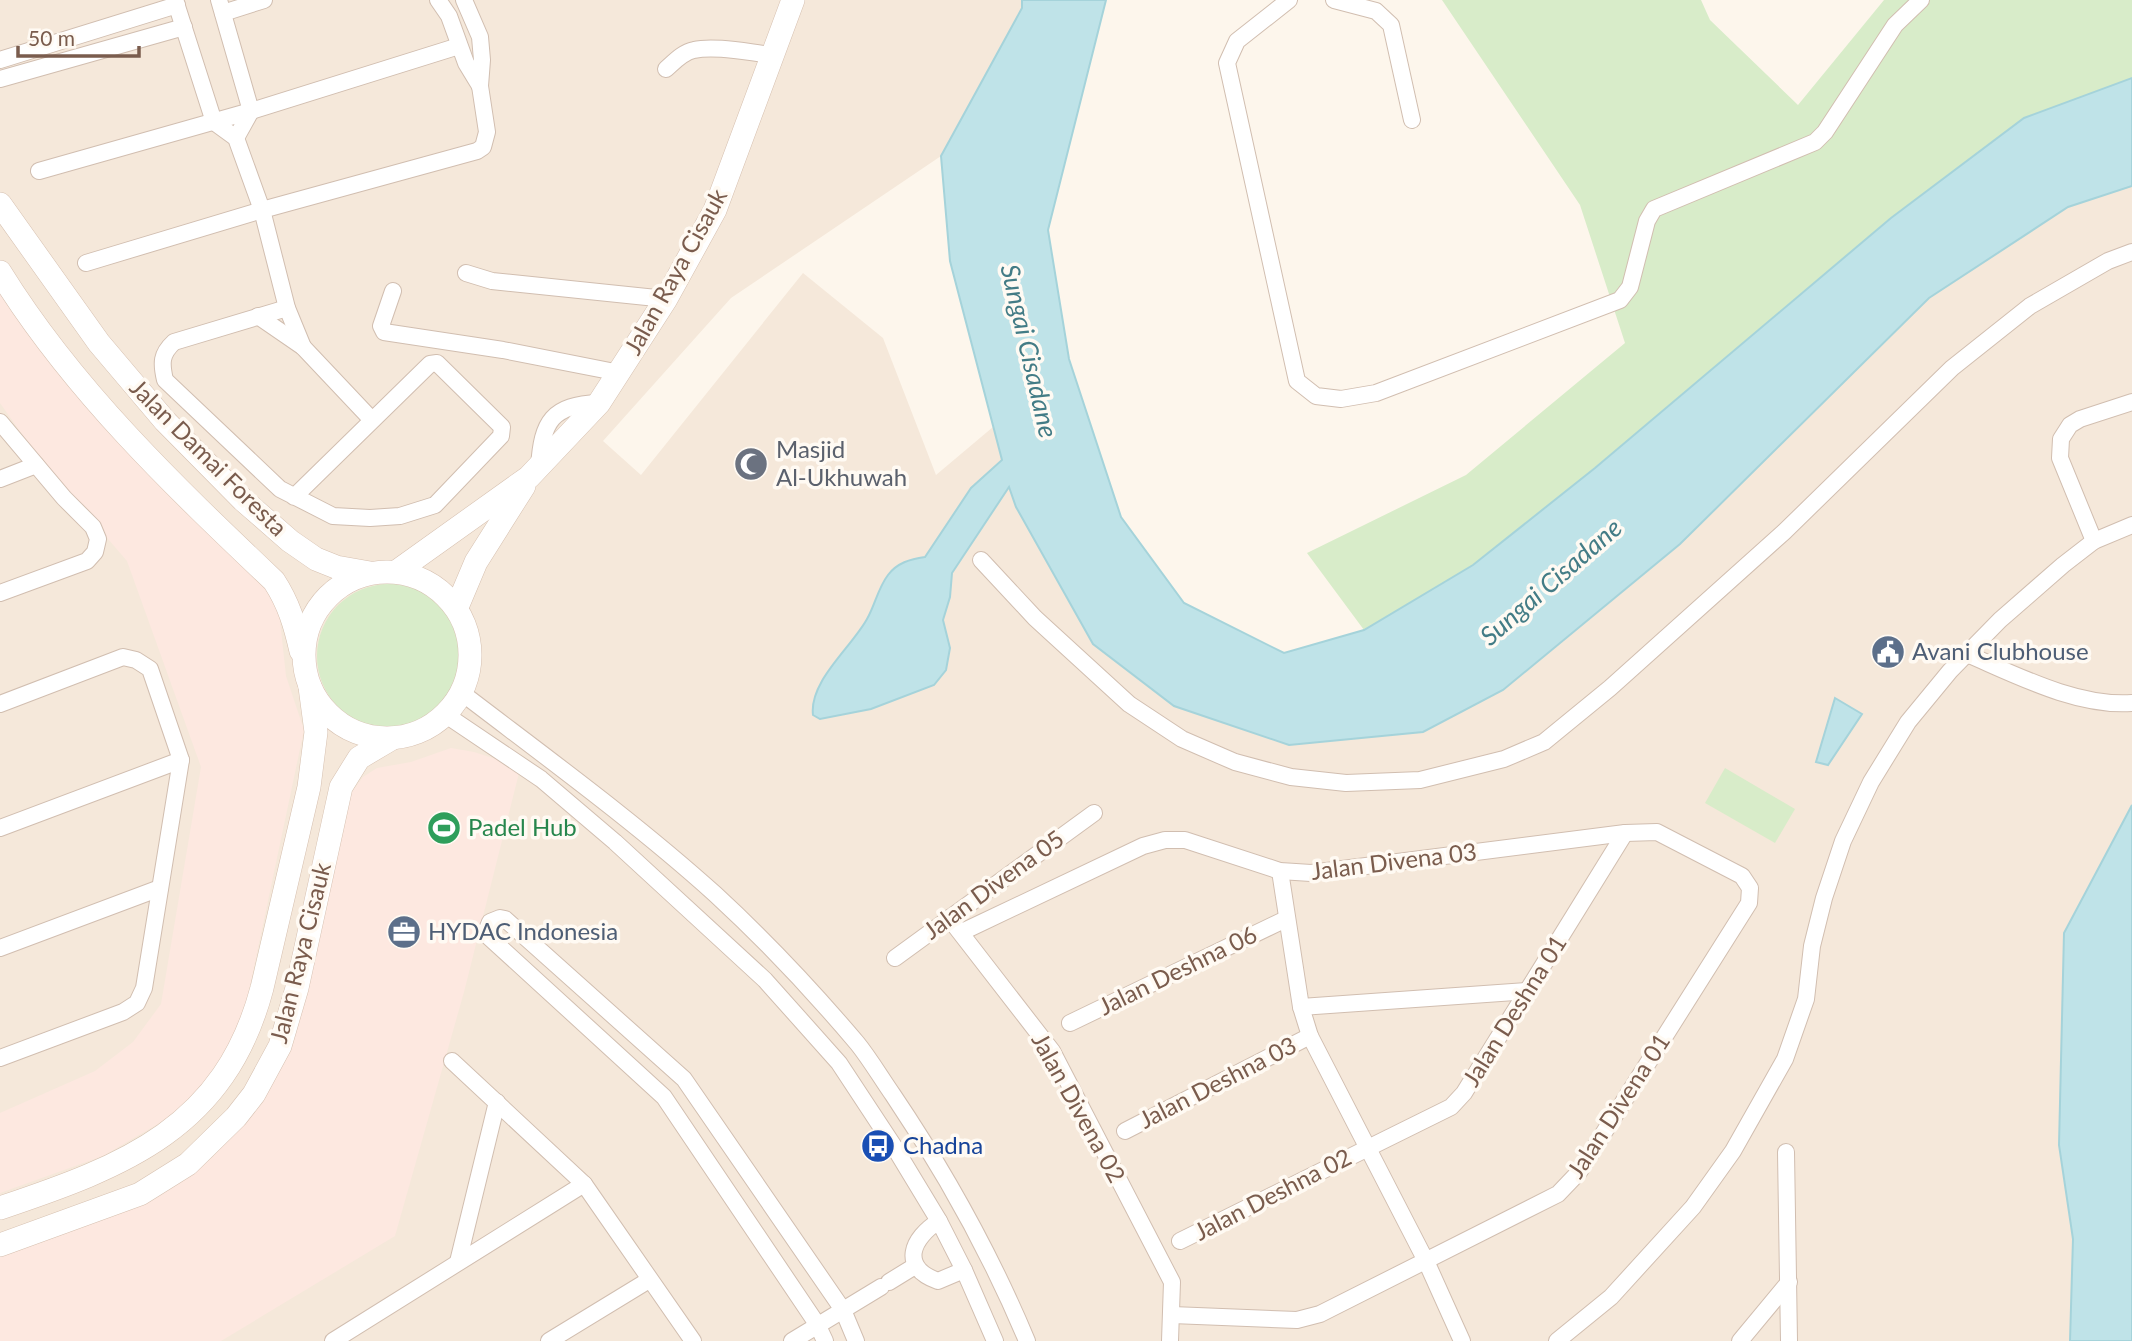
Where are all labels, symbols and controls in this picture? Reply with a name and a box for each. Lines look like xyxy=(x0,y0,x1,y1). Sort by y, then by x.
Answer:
scale bar xyxy=(18,14,138,58)
text: 50 m xyxy=(28,25,75,50)
street label: Jalan Raya Cisauk xyxy=(617,183,733,359)
water label: Sungai Cisadane xyxy=(994,261,1065,441)
street label: Jalan Damai Foresta xyxy=(125,372,294,541)
place label: Masjid Al-Ukhuwah xyxy=(776,434,907,491)
mosque icon: Masjid Al-Ukhuwah xyxy=(732,445,770,483)
water label: Sungai Cisadane xyxy=(1473,511,1628,651)
public building icon: Avani Clubhouse xyxy=(1869,633,1907,671)
place label: Avani Clubhouse xyxy=(1912,636,2089,665)
sports icon: Padel Hub xyxy=(425,809,463,847)
place label: Padel Hub xyxy=(468,812,577,841)
street label: Jalan Divena 05 xyxy=(917,823,1069,944)
street label: Jalan Divena 03 xyxy=(1309,836,1478,885)
street label: Jalan Raya Cisauk xyxy=(263,859,336,1046)
office icon: HYDAC Indonesia xyxy=(385,913,423,951)
place label: HYDAC Indonesia xyxy=(428,916,618,945)
street label: Jalan Deshna 06 xyxy=(1093,919,1261,1021)
street label: Jalan Deshna 01 xyxy=(1456,929,1572,1091)
street label: Jalan Divena 02 xyxy=(1026,1027,1132,1187)
street label: Jalan Divena 01 xyxy=(1560,1027,1675,1183)
street label: Jalan Deshna 03 xyxy=(1134,1030,1301,1134)
bus stop icon: Chadna xyxy=(859,1127,897,1165)
place label: Chadna xyxy=(903,1130,983,1159)
street label: Jalan Deshna 02 xyxy=(1189,1142,1356,1246)

